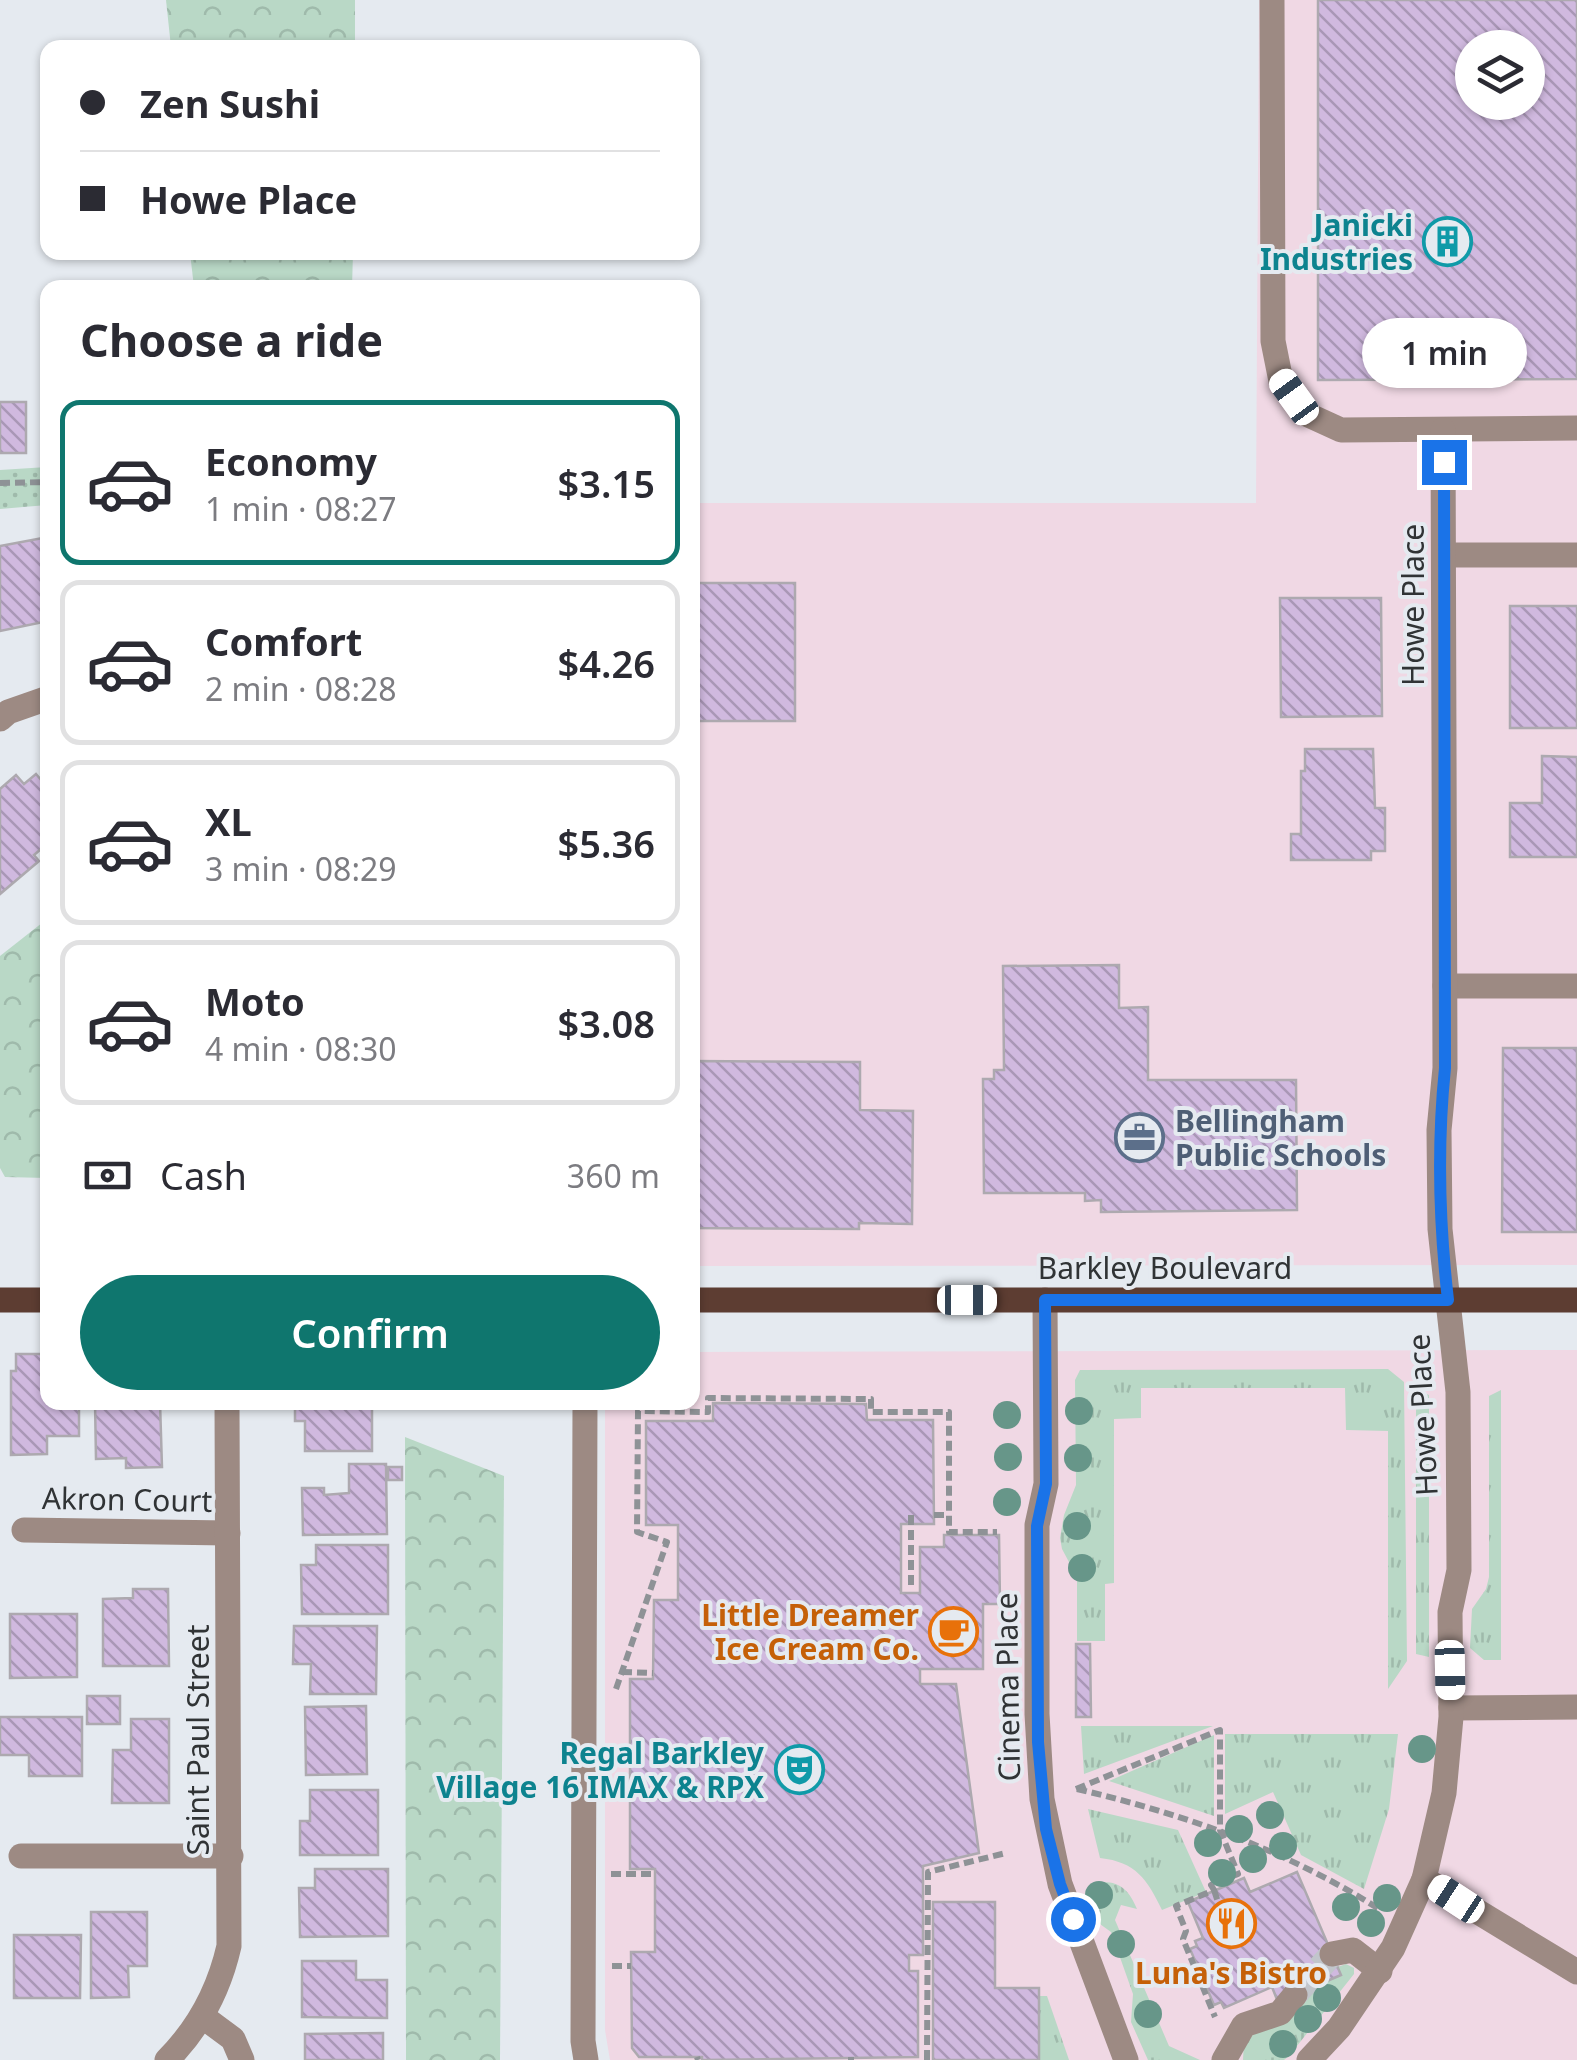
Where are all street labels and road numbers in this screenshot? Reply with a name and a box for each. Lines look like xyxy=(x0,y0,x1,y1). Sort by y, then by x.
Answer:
street label: Howe Place xyxy=(1392,524,1433,686)
street label: Barkley Boulevard xyxy=(1038,1247,1292,1288)
street label: Howe Place xyxy=(1397,1333,1447,1497)
street label: Akron Court xyxy=(41,1477,213,1521)
street label: Cinema Place xyxy=(985,1592,1029,1782)
street label: Saint Paul Street xyxy=(177,1624,218,1856)

